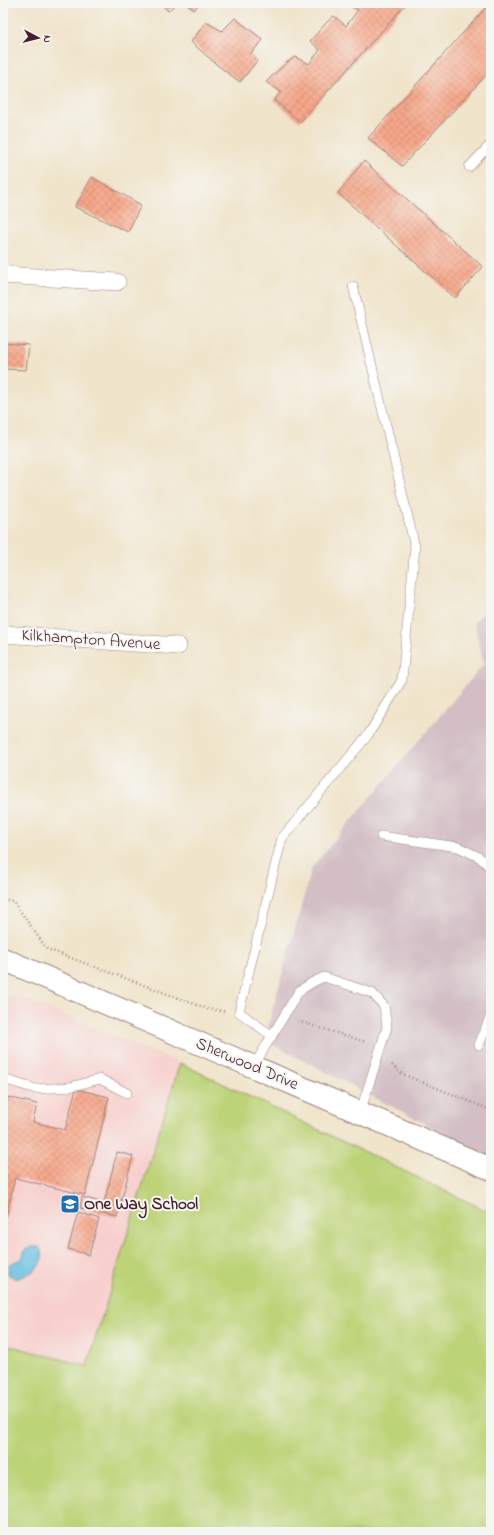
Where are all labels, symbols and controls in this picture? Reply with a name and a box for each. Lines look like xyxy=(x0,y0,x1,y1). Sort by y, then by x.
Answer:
north arrow xyxy=(18,18,58,58)
text: N xyxy=(39,34,55,44)
street label: Kilkhampton Avenue xyxy=(21,623,162,657)
street label: Sherwood Drive xyxy=(192,1031,303,1097)
place label: One Way School xyxy=(84,1192,198,1219)
school or university icon: One Way School xyxy=(59,1193,81,1215)

